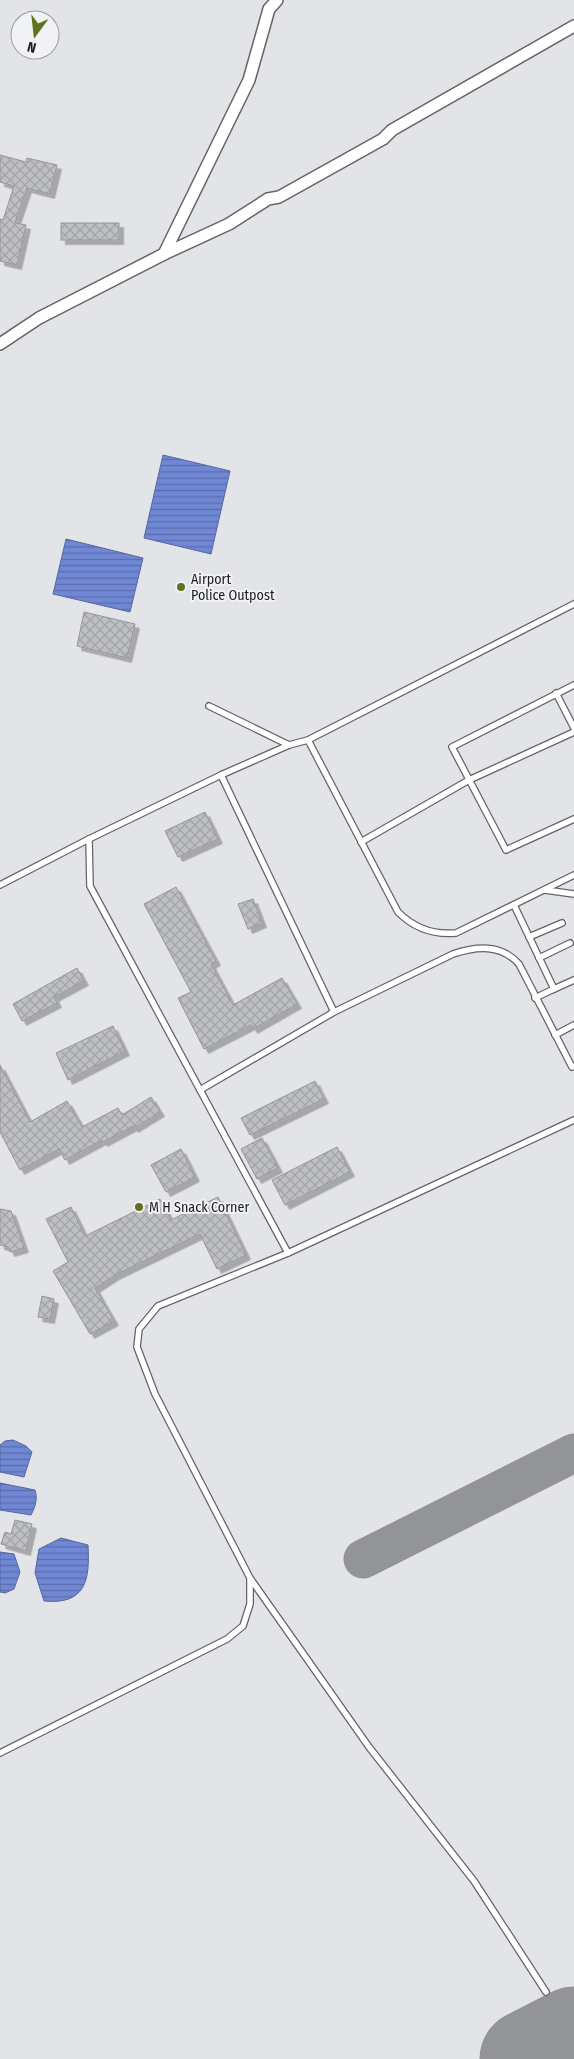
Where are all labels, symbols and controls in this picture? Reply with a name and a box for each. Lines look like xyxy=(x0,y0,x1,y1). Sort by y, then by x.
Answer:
north arrow xyxy=(10,10,60,60)
text: N xyxy=(26,38,38,56)
place label: Airport Police Outpost xyxy=(191,571,275,604)
marker: Airport Police Outpost xyxy=(175,581,187,593)
place label: M H Snack Corner xyxy=(149,1199,249,1216)
marker: M H Snack Corner xyxy=(133,1201,145,1213)

